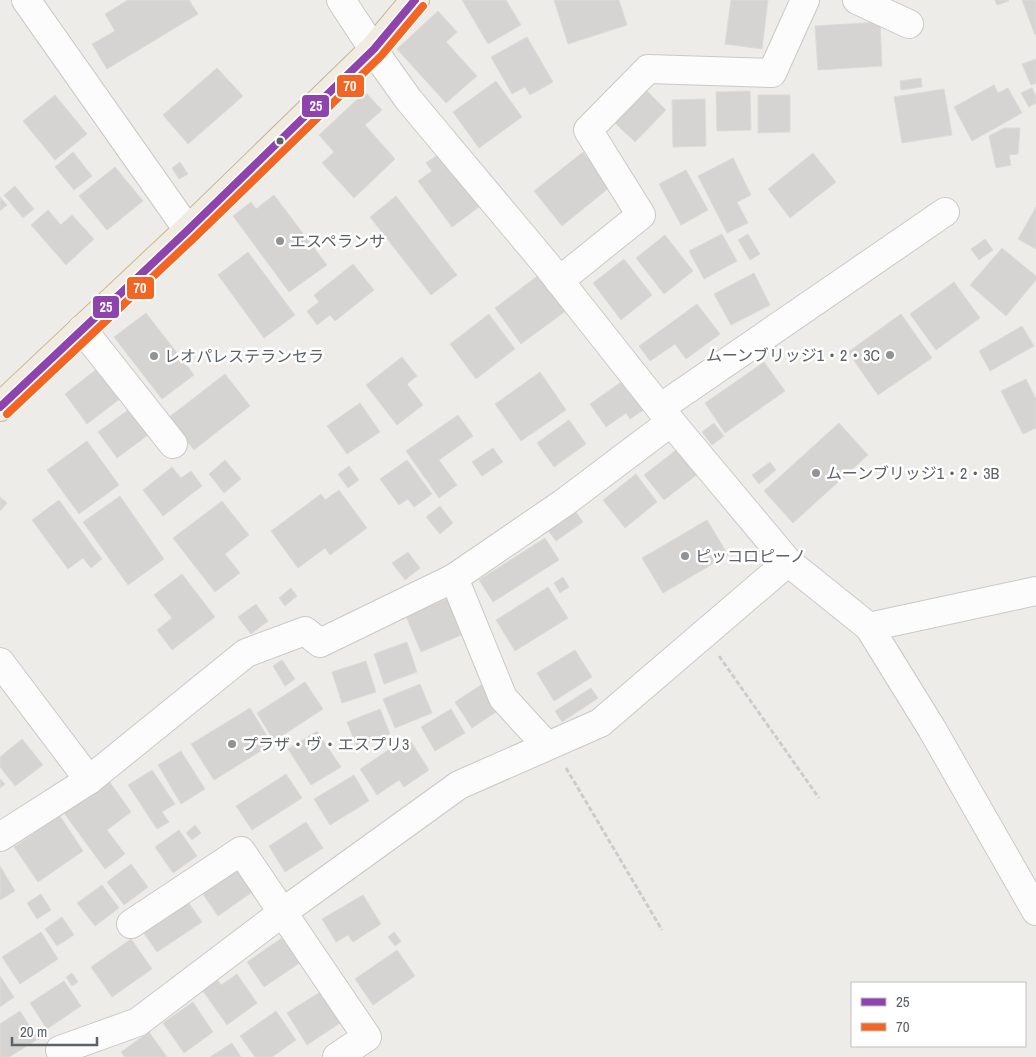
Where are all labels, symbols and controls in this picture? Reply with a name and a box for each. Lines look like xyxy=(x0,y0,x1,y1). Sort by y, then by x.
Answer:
line badge: 70 xyxy=(336,74,365,98)
text: 70 xyxy=(344,77,356,95)
line badge: 25 xyxy=(301,94,330,118)
text: 25 xyxy=(310,97,323,115)
unlabelled marker xyxy=(275,136,285,146)
place label: エスペランサ xyxy=(290,230,385,252)
marker: エスペランサ xyxy=(274,235,286,247)
line badge: 70 xyxy=(126,276,155,300)
text: 70 xyxy=(134,279,146,297)
line badge: 25 xyxy=(92,295,120,319)
text: 25 xyxy=(100,298,113,316)
place label: ムーンブリッジ1・2・3C xyxy=(706,344,880,366)
place label: レオパレステランセラ xyxy=(164,345,324,367)
marker: ムーンブリッジ1・2・3C xyxy=(884,349,896,361)
marker: レオパレステランセラ xyxy=(148,350,160,362)
place label: ムーンブリッジ1・2・3B xyxy=(826,462,1000,484)
marker: ムーンブリッジ1・2・3B xyxy=(810,467,822,479)
place label: ピッコロピーノ xyxy=(695,545,806,567)
marker: ピッコロピーノ xyxy=(679,550,691,562)
place label: プラザ・ヴ・エスプリ3 xyxy=(242,733,409,755)
marker: プラザ・ヴ・エスプリ3 xyxy=(226,738,238,750)
legend xyxy=(851,982,1026,1047)
text: 25 xyxy=(896,991,910,1012)
scale bar xyxy=(12,1014,98,1046)
text: 70 xyxy=(896,1016,910,1037)
text: 20 m xyxy=(20,1021,47,1042)

